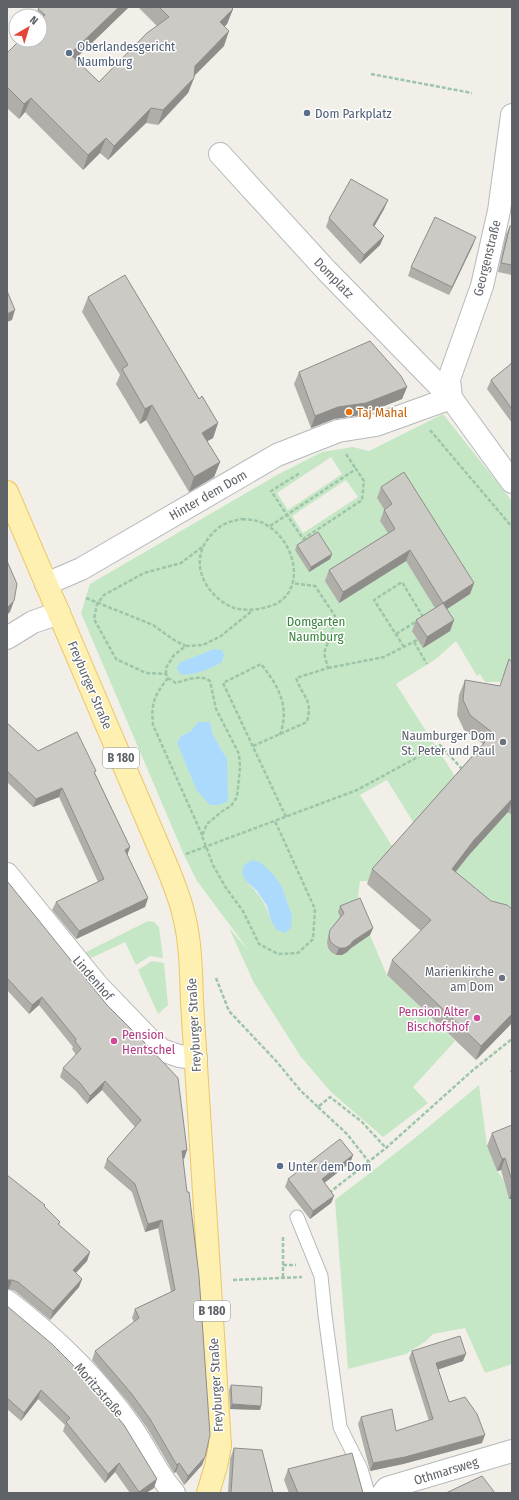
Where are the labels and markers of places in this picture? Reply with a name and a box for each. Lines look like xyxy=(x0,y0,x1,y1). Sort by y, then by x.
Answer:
place label: Oberlandesgericht Naumburg xyxy=(77,39,176,69)
marker: Oberlandesgericht Naumburg xyxy=(64,48,74,58)
place label: Dom Parkplatz xyxy=(315,106,392,121)
marker: Dom Parkplatz xyxy=(302,108,312,118)
place label: Taj Mahal xyxy=(357,405,408,420)
marker: Taj Mahal xyxy=(344,407,354,417)
place label: Naumburger Dom St. Peter und Paul xyxy=(401,728,496,758)
marker: Naumburger Dom St. Peter und Paul xyxy=(498,737,508,747)
place label: Marienkirche am Dom xyxy=(425,964,494,994)
marker: Marienkirche am Dom xyxy=(497,973,507,983)
place label: Pension Alter Bischofshof xyxy=(398,1004,470,1034)
marker: Pension Alter Bischofshof xyxy=(472,1013,482,1023)
place label: Pension Hentschel xyxy=(122,1027,176,1057)
marker: Pension Hentschel xyxy=(109,1036,119,1046)
place label: Unter dem Dom xyxy=(288,1159,371,1174)
marker: Unter dem Dom xyxy=(275,1161,285,1171)

